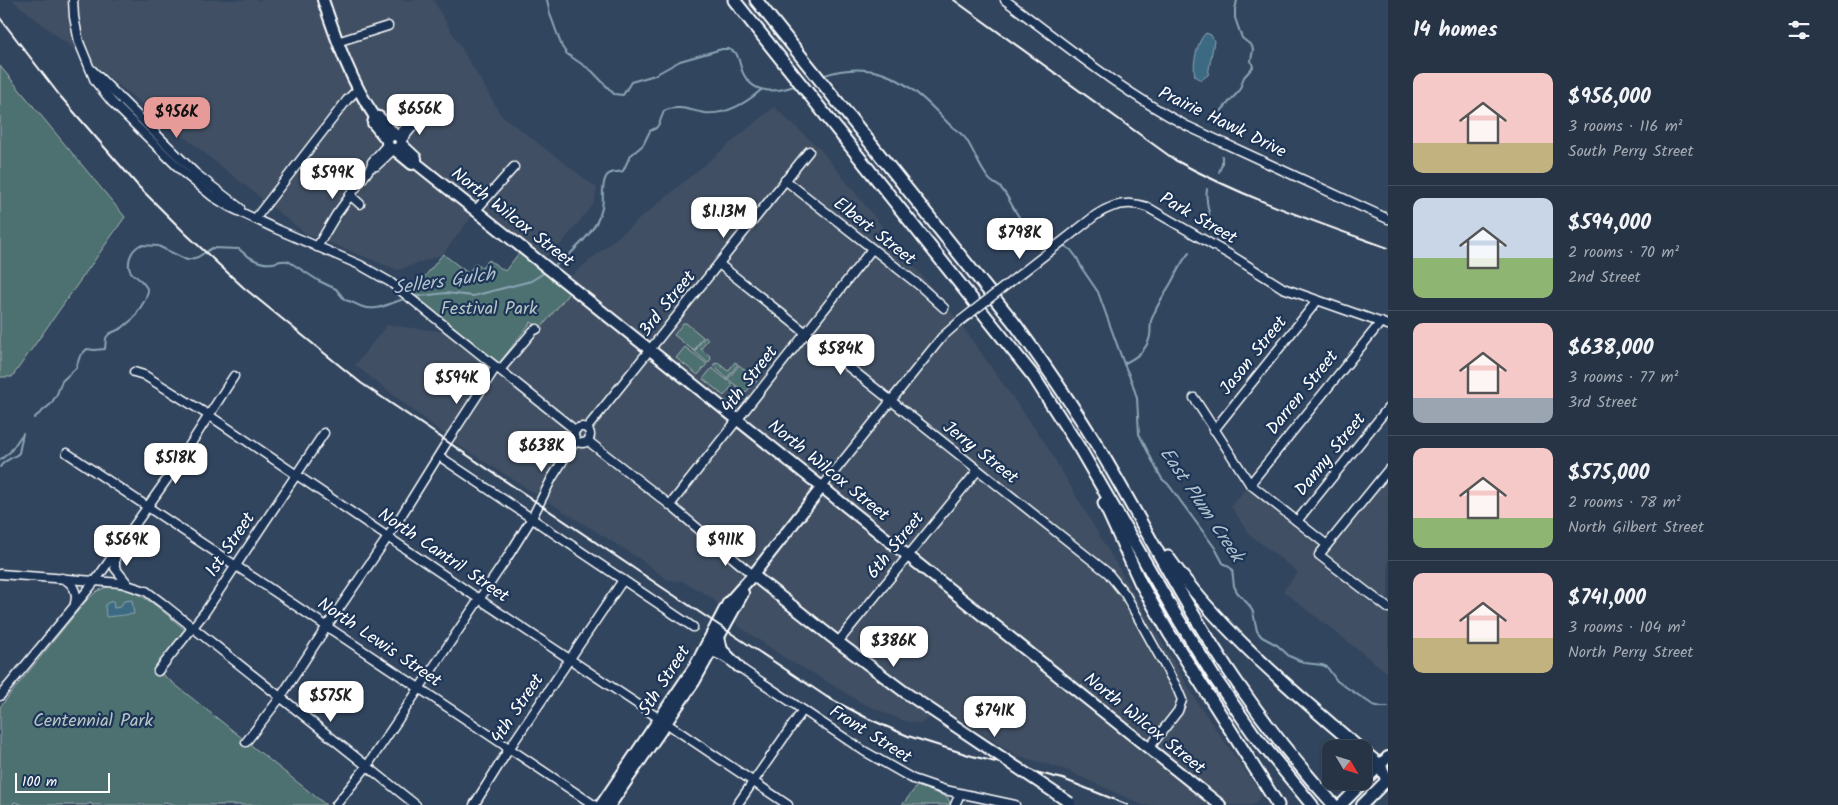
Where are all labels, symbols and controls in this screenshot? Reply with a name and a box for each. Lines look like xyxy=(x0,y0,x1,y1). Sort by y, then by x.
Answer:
text: 14 homes xyxy=(1413,14,1498,47)
icon: filters xyxy=(1785,16,1813,44)
street label: Prairie Hawk Drive xyxy=(1153,79,1291,167)
text: $956,000 xyxy=(1568,81,1651,114)
icon: home xyxy=(1453,93,1513,153)
pin: $656K xyxy=(385,94,455,136)
pin: $956K xyxy=(142,96,212,139)
text: $656K xyxy=(398,97,442,122)
text: $956K xyxy=(155,100,199,125)
text: 3 rooms · 116 m² xyxy=(1568,114,1683,139)
text: South Perry Street xyxy=(1568,139,1694,164)
pin: $599K xyxy=(298,158,368,200)
text: $599K xyxy=(311,161,355,186)
street label: North Wilcox Street xyxy=(444,161,581,276)
street label: Park Street xyxy=(1154,185,1243,253)
street label: Elbert Street xyxy=(826,190,922,274)
pin: $1.13M xyxy=(683,196,765,239)
text: $1.13M xyxy=(702,200,746,225)
text: $594,000 xyxy=(1568,207,1651,240)
pin: $798K xyxy=(985,218,1055,260)
icon: home xyxy=(1453,218,1513,278)
text: $798K xyxy=(998,221,1042,246)
text: 2 rooms · 70 m² xyxy=(1568,240,1679,265)
water label: Sellers Gulch xyxy=(391,260,499,304)
street label: 3rd Street xyxy=(632,264,704,343)
text: 2nd Street xyxy=(1568,265,1641,290)
park label: Festival Park xyxy=(441,295,538,324)
street label: Jason Street xyxy=(1213,309,1296,402)
text: $638,000 xyxy=(1568,332,1654,365)
pin: $584K xyxy=(806,334,876,376)
text: $584K xyxy=(818,337,864,362)
street label: 4th Street xyxy=(714,339,787,420)
street label: Darren Street xyxy=(1259,343,1347,442)
icon: home xyxy=(1453,343,1513,403)
pin: $594K xyxy=(422,362,492,405)
text: 3 rooms · 77 m² xyxy=(1568,365,1678,390)
text: $594K xyxy=(435,366,479,391)
text: 3rd Street xyxy=(1568,390,1637,415)
street label: Danny Street xyxy=(1288,406,1375,503)
street label: North Wilcox Street xyxy=(761,413,896,530)
street label: Jerry Street xyxy=(936,414,1025,493)
pin: $638K xyxy=(507,430,577,473)
text: $638K xyxy=(519,434,565,459)
water label: East Plum Creek xyxy=(1151,441,1253,571)
pin: $518K xyxy=(141,442,211,485)
text: $518K xyxy=(155,446,197,471)
text: $575,000 xyxy=(1568,457,1649,490)
icon: home xyxy=(1453,468,1513,528)
text: 2 rooms · 78 m² xyxy=(1568,490,1681,515)
street label: North Cantril Street xyxy=(371,501,516,611)
street label: 6th Street xyxy=(860,505,933,586)
street label: 1st Street xyxy=(199,506,264,583)
text: North Gilbert Street xyxy=(1568,515,1704,540)
pin: $569K xyxy=(92,524,162,567)
pin: $911K xyxy=(691,524,761,567)
text: $569K xyxy=(105,528,149,553)
text: $911K xyxy=(708,528,744,553)
text: $741,000 xyxy=(1568,582,1646,615)
street label: North Lewis Street xyxy=(311,590,448,696)
icon: home xyxy=(1453,593,1513,653)
text: 3 rooms · 104 m² xyxy=(1568,615,1685,640)
pin: $386K xyxy=(859,626,929,668)
text: $386K xyxy=(871,629,917,654)
street label: 5th Street xyxy=(631,639,699,722)
text: North Perry Street xyxy=(1568,640,1694,665)
street label: North Wilcox Street xyxy=(1077,666,1212,783)
street label: 4th Street xyxy=(484,667,553,750)
pin: $575K xyxy=(296,680,366,723)
text: $575K xyxy=(310,684,352,709)
pin: $741K xyxy=(960,696,1030,738)
street label: Front Street xyxy=(823,698,918,772)
text: $741K xyxy=(975,699,1015,724)
park label: Centennial Park xyxy=(33,707,153,736)
north arrow xyxy=(1322,740,1372,790)
map controls xyxy=(1322,740,1372,790)
scale bar xyxy=(15,770,110,793)
text: 100 m xyxy=(22,771,57,793)

